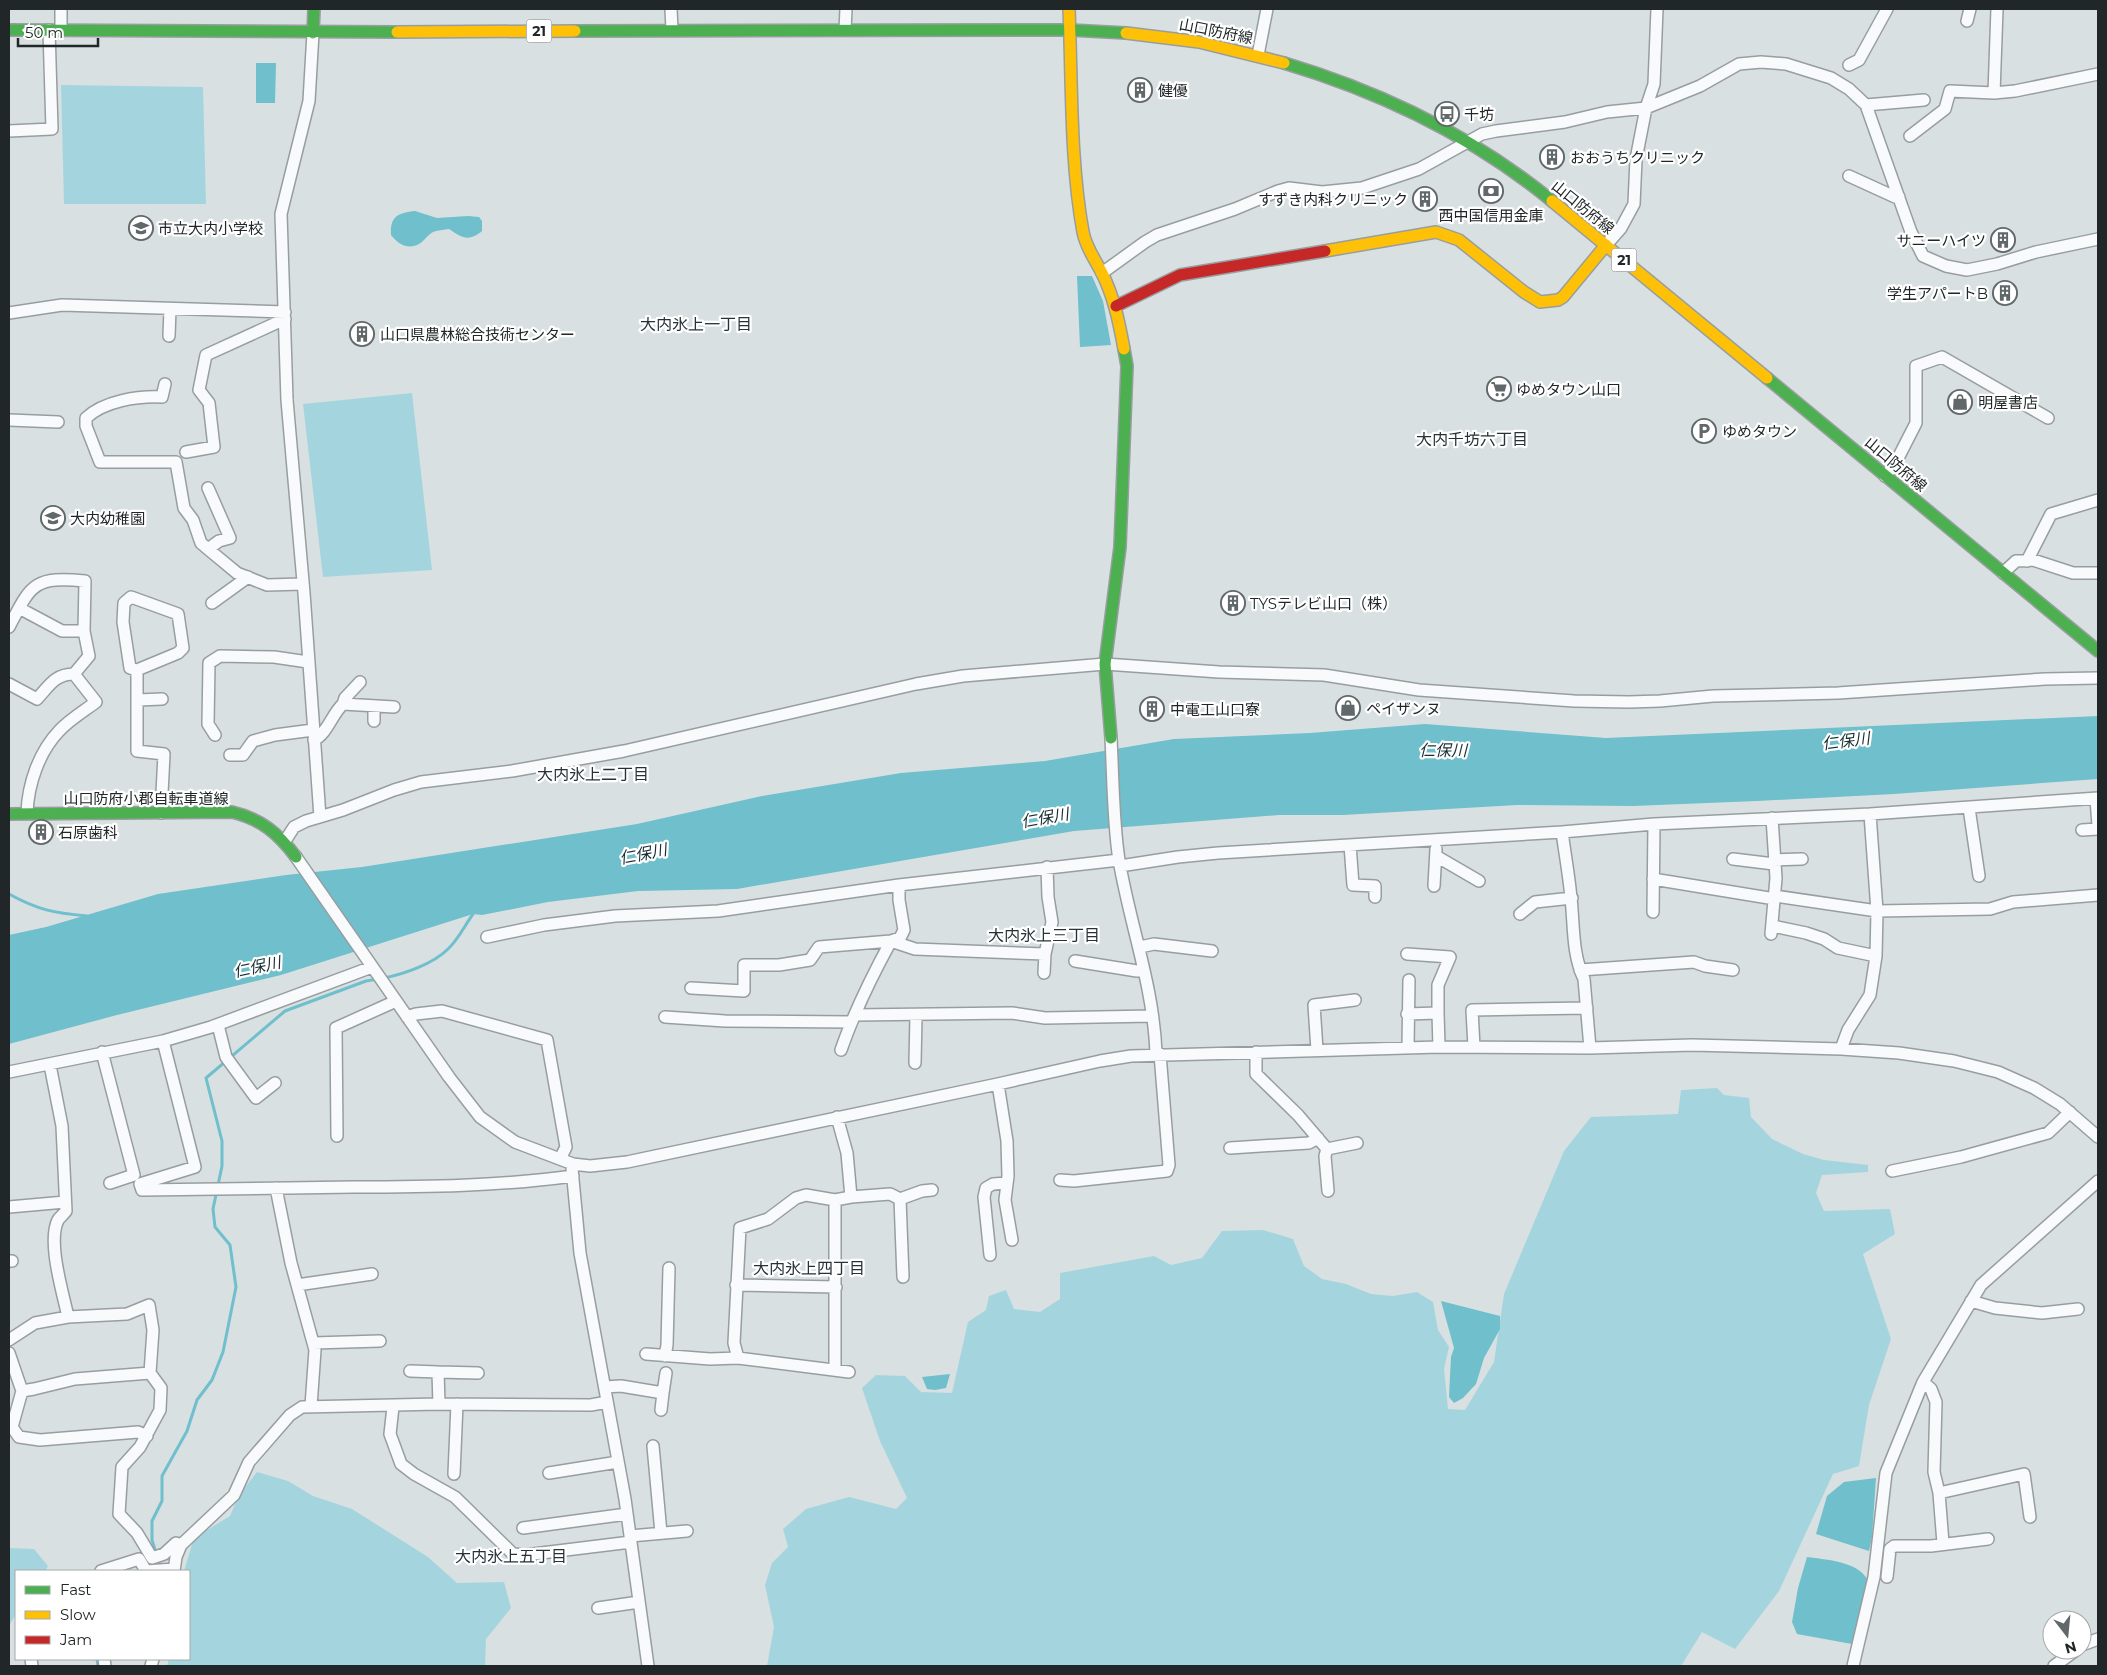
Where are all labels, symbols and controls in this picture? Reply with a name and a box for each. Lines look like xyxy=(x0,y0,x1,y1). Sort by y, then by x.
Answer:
scale bar xyxy=(18,15,98,47)
street label: 山口防府線 xyxy=(1177,15,1255,47)
road number: 21 xyxy=(526,20,552,42)
text: 50 m xyxy=(25,23,63,42)
building icon: 健優 xyxy=(1127,77,1153,103)
place label: 健優 xyxy=(1158,81,1188,100)
bus stop icon: 千坊 xyxy=(1434,101,1460,127)
place label: 千坊 xyxy=(1464,105,1494,124)
building icon: おおうちクリニック xyxy=(1539,144,1565,170)
place label: おおうちクリニック xyxy=(1570,148,1705,167)
street label: 山口防府線 xyxy=(1548,176,1618,238)
bank icon: 西中国信用金庫 xyxy=(1478,178,1504,204)
building icon: すずき内科クリニック xyxy=(1412,186,1438,212)
place label: すずき内科クリニック xyxy=(1258,190,1408,209)
place label: 西中国信用金庫 xyxy=(1438,206,1544,225)
school or university icon: 市立大内小学校 xyxy=(128,215,154,241)
place label: 市立大内小学校 xyxy=(158,219,263,238)
building icon: サニーハイツ xyxy=(1990,227,2016,253)
place label: サニーハイツ xyxy=(1897,231,1986,250)
road number: 21 xyxy=(1612,248,1636,272)
building icon: 学生アパートB xyxy=(1992,280,2018,306)
place label: 学生アパートB xyxy=(1887,284,1988,303)
district label: 大内氷上一丁目 xyxy=(640,315,752,334)
building icon: 山口県農林総合技術センター xyxy=(349,321,375,347)
place label: 山口県農林総合技術センター xyxy=(380,325,575,344)
supermarket icon: ゆめタウン山口 xyxy=(1486,376,1512,402)
place label: ゆめタウン山口 xyxy=(1516,380,1621,399)
shop icon: 明屋書店 xyxy=(1947,389,1973,415)
place label: 明屋書店 xyxy=(1978,393,2038,412)
parking icon: ゆめタウン xyxy=(1691,418,1717,444)
place label: ゆめタウン xyxy=(1722,422,1797,441)
district label: 大内千坊六丁目 xyxy=(1416,430,1528,449)
street label: 山口防府線 xyxy=(1861,433,1931,495)
school or university icon: 大内幼稚園 xyxy=(40,505,66,531)
place label: 大内幼稚園 xyxy=(70,509,145,528)
building icon: TYSテレビ山口（株） xyxy=(1220,590,1246,616)
place label: TYSテレビ山口（株） xyxy=(1250,594,1397,613)
shop icon: ペイザンヌ xyxy=(1335,695,1361,721)
building icon: 中電工山口寮 xyxy=(1139,696,1165,722)
place label: ペイザンヌ xyxy=(1366,699,1441,718)
place label: 中電工山口寮 xyxy=(1170,700,1260,719)
water label: 仁保川 xyxy=(1821,728,1873,753)
water label: 仁保川 xyxy=(1419,741,1469,760)
district label: 大内氷上二丁目 xyxy=(537,765,649,784)
street label: 山口防府小郡自転車道線 xyxy=(63,789,229,808)
water label: 仁保川 xyxy=(1020,804,1072,832)
building icon: 石原歯科 xyxy=(28,819,54,845)
place label: 石原歯科 xyxy=(58,823,118,842)
water label: 仁保川 xyxy=(618,840,670,868)
district label: 大内氷上三丁目 xyxy=(988,926,1100,945)
water label: 仁保川 xyxy=(232,952,284,981)
district label: 大内氷上四丁目 xyxy=(753,1259,865,1278)
district label: 大内氷上五丁目 xyxy=(455,1547,567,1566)
legend xyxy=(15,1570,190,1660)
text: Fast xyxy=(60,1580,91,1599)
text: Slow xyxy=(60,1605,96,1624)
north arrow xyxy=(2042,1610,2092,1660)
text: Jam xyxy=(59,1630,92,1649)
text: N xyxy=(2063,1637,2079,1658)

